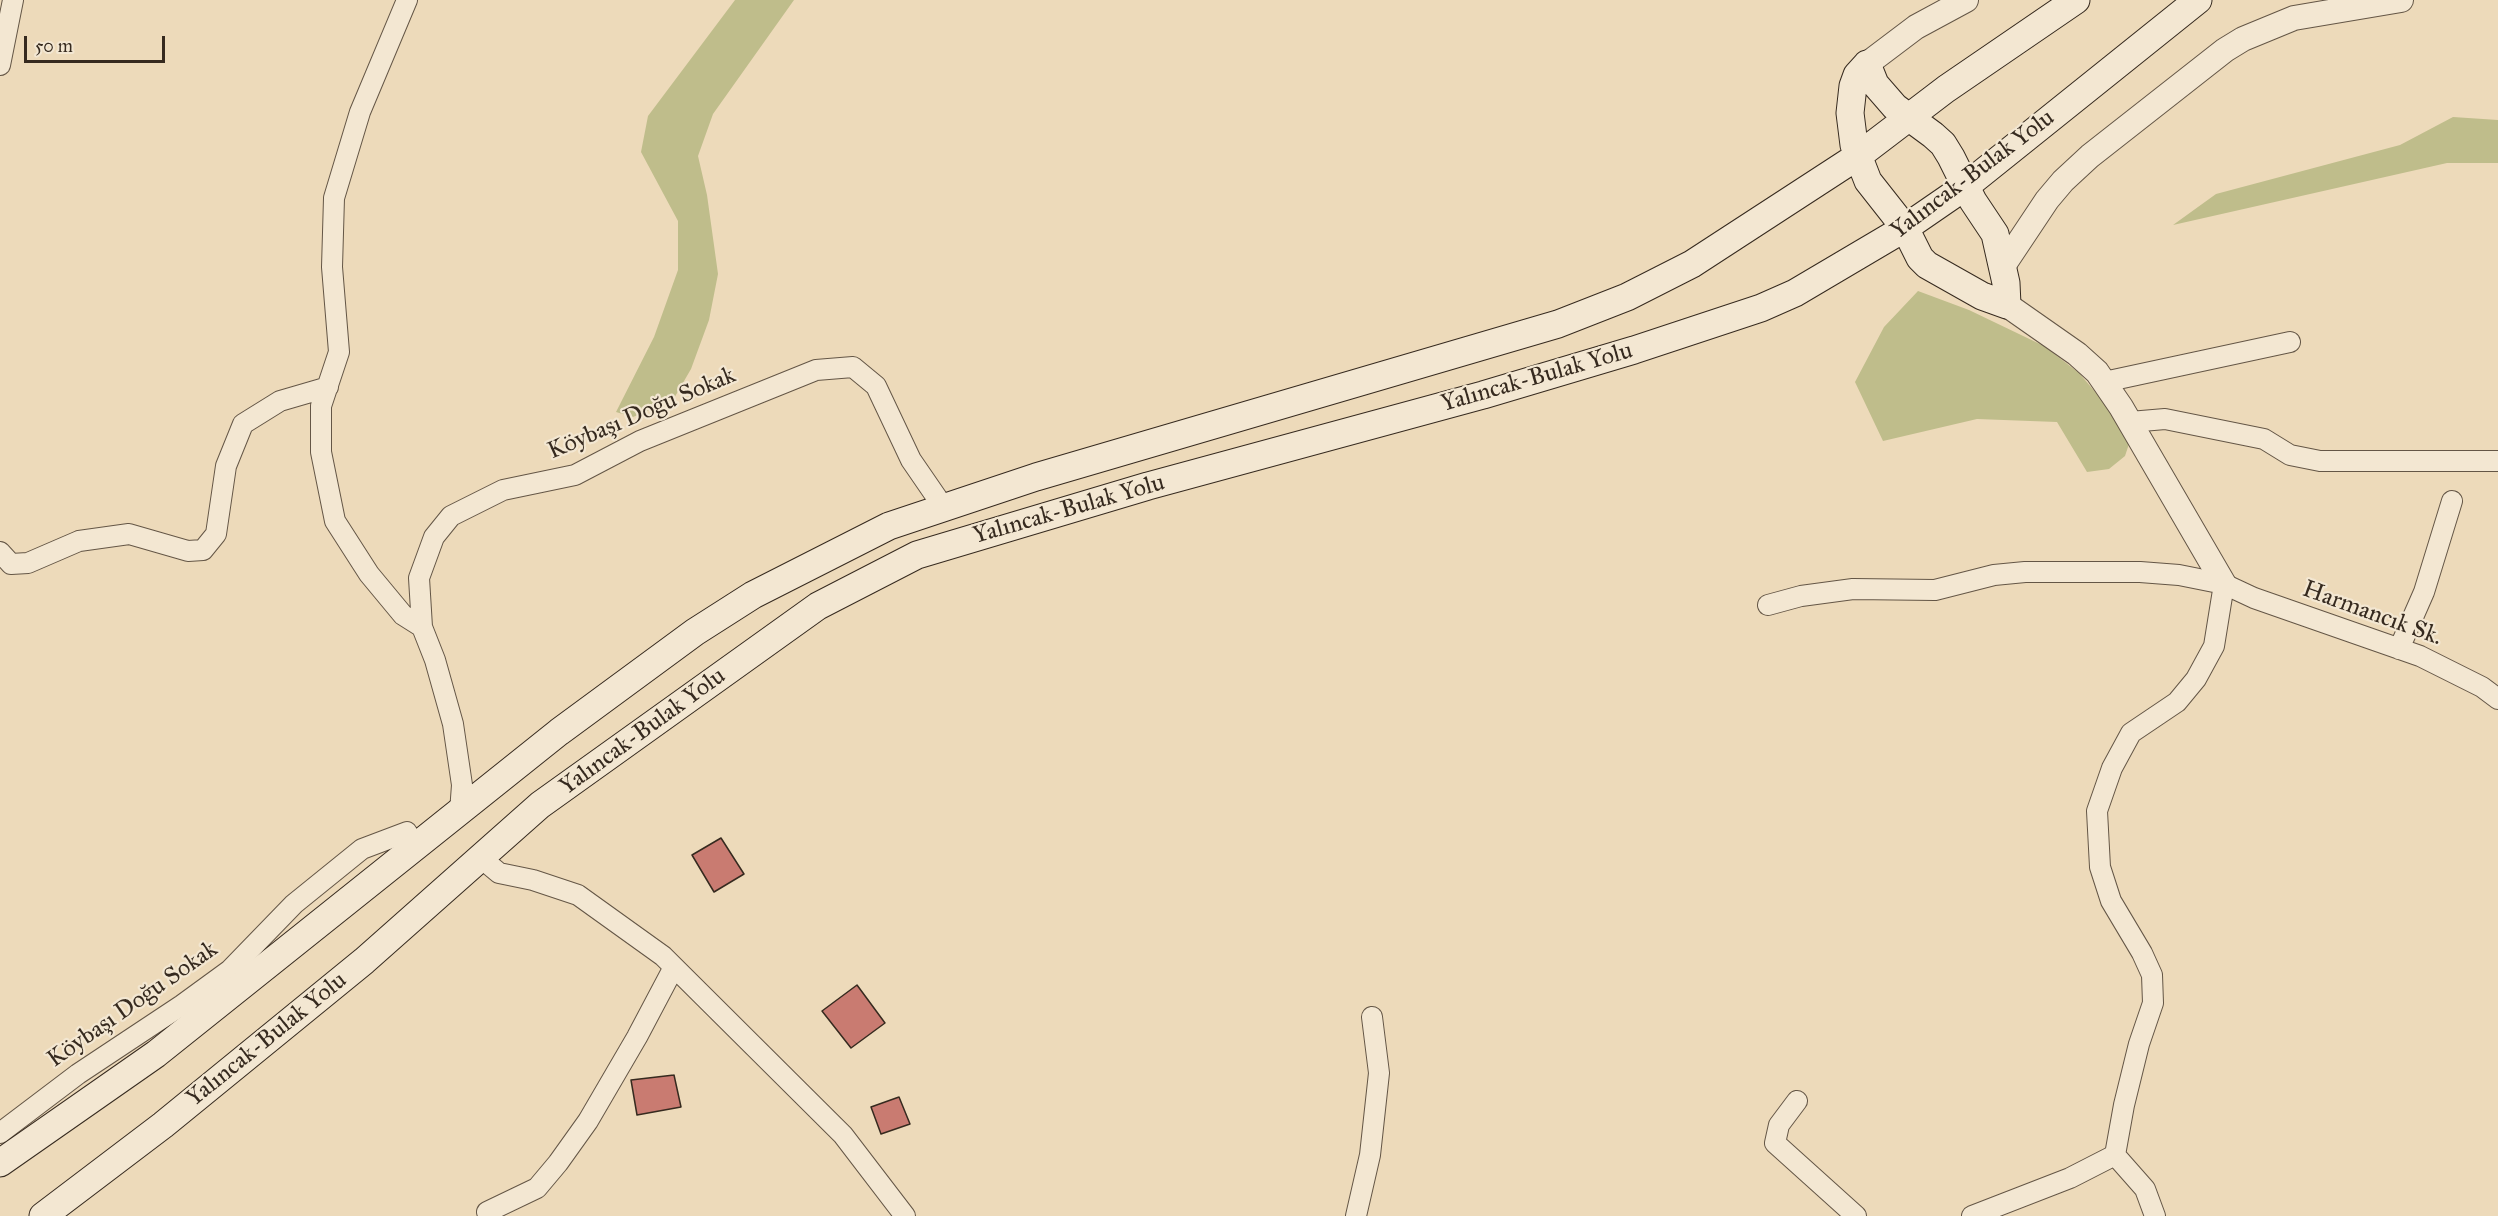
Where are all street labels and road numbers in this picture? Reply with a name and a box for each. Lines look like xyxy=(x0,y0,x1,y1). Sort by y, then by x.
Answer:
street label: Yalıncak-Bulak Yolu xyxy=(1885,104,2061,246)
street label: Yalıncak-Bulak Yolu xyxy=(1438,337,1636,419)
street label: Köybaşı Doğu Sokak xyxy=(544,361,740,467)
street label: Yalıncak-Bulak Yolu xyxy=(970,469,1168,551)
street label: Harmancık Sk. xyxy=(2298,575,2446,653)
street label: Yalıncak-Bulak Yolu xyxy=(555,662,731,802)
street label: Köybaşı Doğu Sokak xyxy=(42,936,224,1074)
street label: Yalıncak-Bulak Yolu xyxy=(181,967,353,1113)

